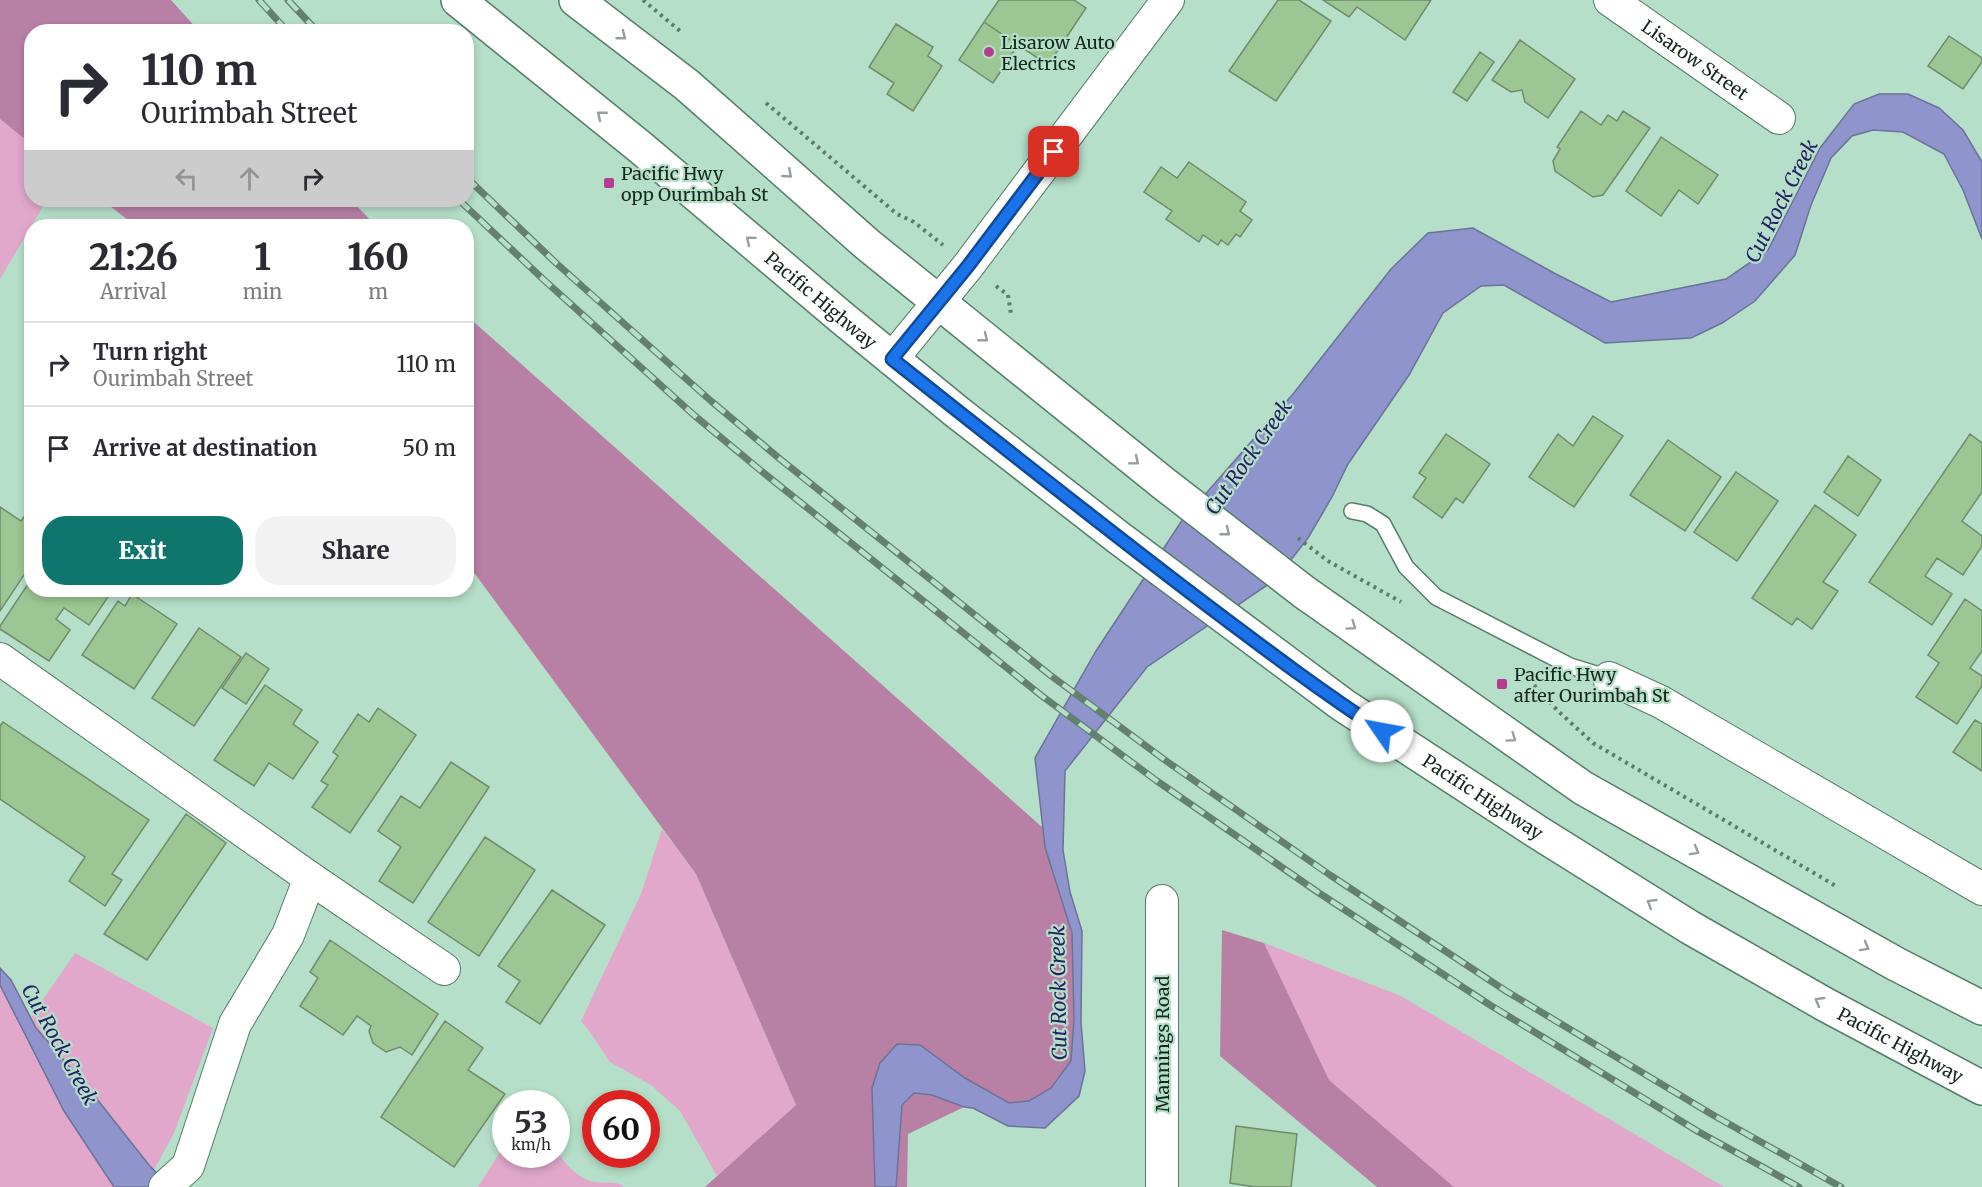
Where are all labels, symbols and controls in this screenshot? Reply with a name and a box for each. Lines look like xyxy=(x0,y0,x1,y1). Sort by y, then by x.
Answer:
street label: Lisarow Street xyxy=(1638,14,1753,105)
one-way arrow xyxy=(615,28,626,39)
place label: Lisarow Auto Electrics xyxy=(1001,31,1115,75)
text: 110 m xyxy=(141,44,257,96)
marker: Lisarow Auto Electrics xyxy=(982,45,996,59)
icon: right xyxy=(42,48,120,126)
text: Ourimbah Street xyxy=(141,96,357,130)
one-way arrow xyxy=(597,112,608,123)
pin xyxy=(1028,126,1079,177)
icon: arrive xyxy=(1037,135,1070,168)
water label: Cut Rock Creek xyxy=(1739,135,1823,267)
icon: left xyxy=(170,162,203,195)
icon: ahead xyxy=(233,162,266,195)
icon: right xyxy=(296,162,329,195)
place label: Pacific Hwy opp Ourimbah St xyxy=(621,162,768,206)
one-way arrow xyxy=(781,167,791,178)
marker: Pacific Hwy opp Ourimbah St xyxy=(602,176,616,190)
text: 21:26 xyxy=(89,235,178,280)
text: 1 xyxy=(254,235,271,280)
text: 160 xyxy=(347,235,409,280)
one-way arrow xyxy=(746,237,757,248)
street label: Pacific Highway xyxy=(760,246,882,354)
text: Arrival xyxy=(100,279,167,304)
text: min xyxy=(243,279,282,304)
text: m xyxy=(368,279,388,304)
one-way arrow xyxy=(977,331,988,342)
text: Turn right xyxy=(93,338,207,366)
icon: right xyxy=(42,348,75,381)
text: 110 m xyxy=(397,350,456,378)
text: Ourimbah Street xyxy=(93,366,253,391)
water label: Cut Rock Creek xyxy=(1199,395,1297,519)
icon: arrive xyxy=(42,432,75,465)
text: Arrive at destination xyxy=(93,434,317,462)
text: 50 m xyxy=(402,434,456,462)
one-way arrow xyxy=(1128,454,1139,465)
button: Exit xyxy=(42,516,243,585)
button: Share xyxy=(255,516,456,585)
one-way arrow xyxy=(1219,524,1230,535)
one-way arrow xyxy=(1346,619,1357,630)
place label: Pacific Hwy after Ourimbah St xyxy=(1514,663,1669,707)
marker: Pacific Hwy after Ourimbah St xyxy=(1495,677,1509,691)
position arrow xyxy=(1350,699,1414,763)
one-way arrow xyxy=(1505,731,1516,742)
street label: Pacific Highway xyxy=(1418,749,1548,844)
one-way arrow xyxy=(1689,844,1700,855)
one-way arrow xyxy=(1647,899,1657,911)
water label: Cut Rock Creek xyxy=(1044,925,1072,1061)
one-way arrow xyxy=(1859,940,1870,951)
street label: Mannings Road xyxy=(1151,976,1174,1112)
water label: Cut Rock Creek xyxy=(16,979,104,1109)
one-way arrow xyxy=(1815,997,1826,1008)
street label: Pacific Highway xyxy=(1834,1002,1968,1088)
speed limit sign: 60 xyxy=(582,1090,660,1168)
text: 53 xyxy=(514,1103,548,1141)
text: km/h xyxy=(511,1135,551,1154)

